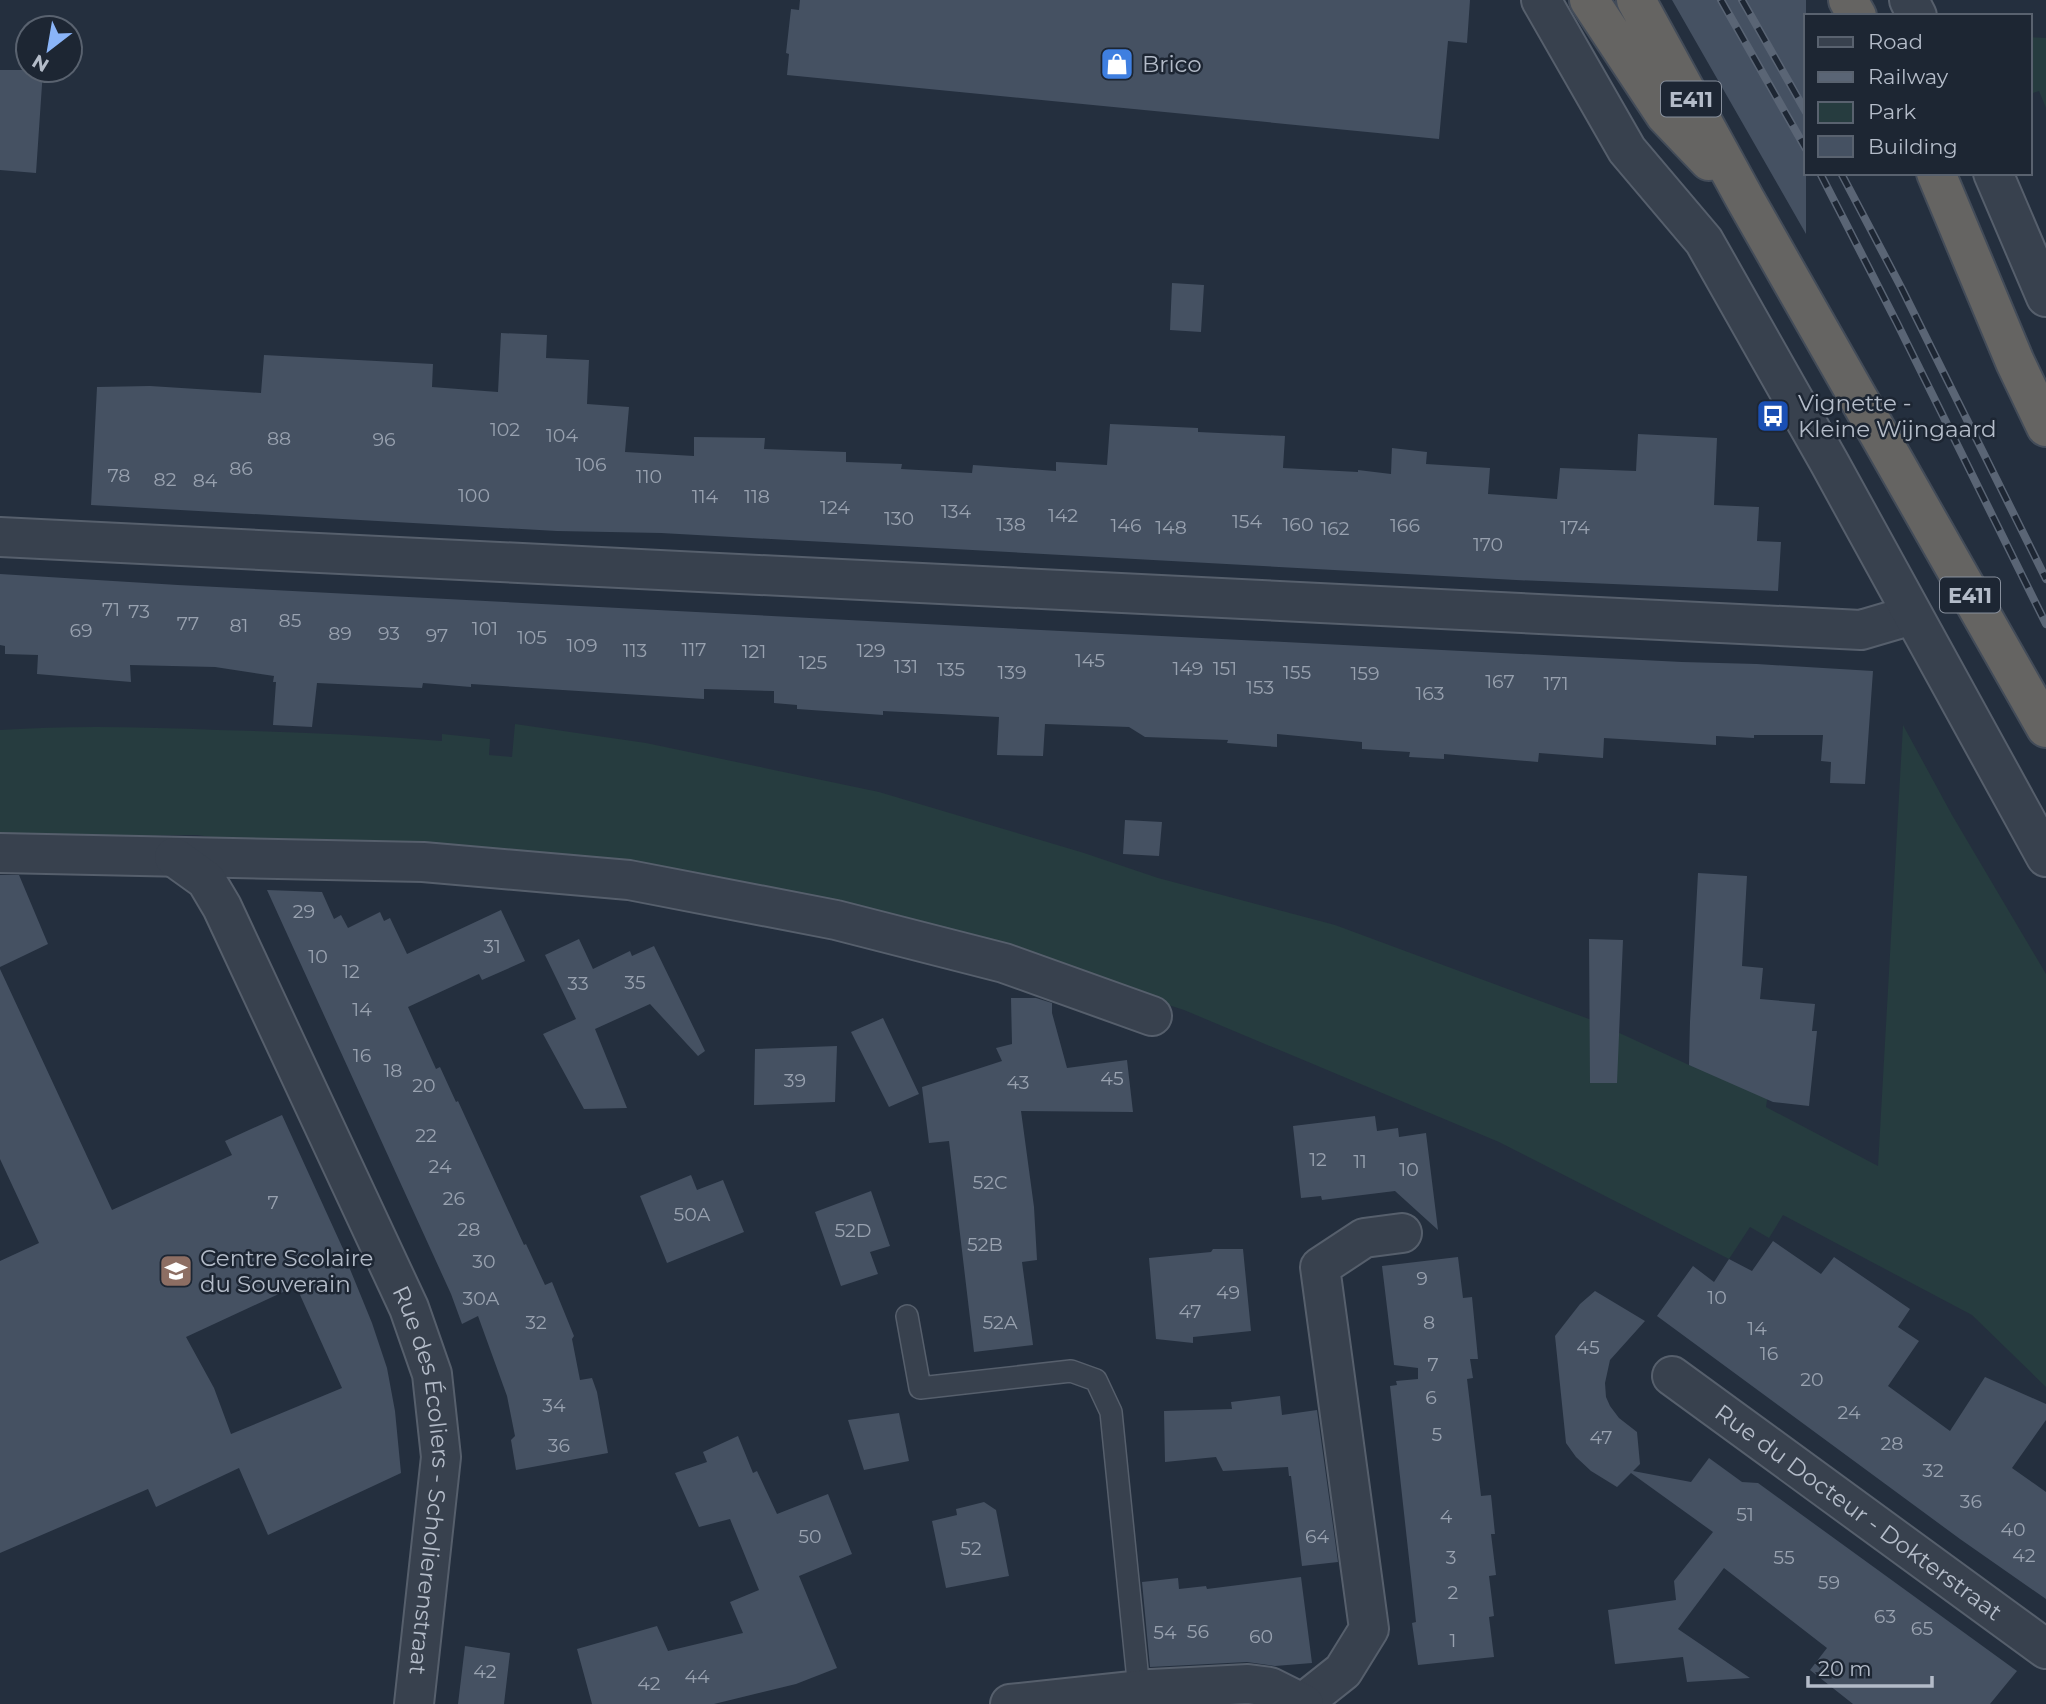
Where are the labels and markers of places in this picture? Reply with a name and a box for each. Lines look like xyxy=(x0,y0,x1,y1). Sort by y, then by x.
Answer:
shop icon: Brico xyxy=(1098,45,1136,83)
place label: Brico xyxy=(1142,50,1202,78)
place label: Vignette - Kleine Wijngaard xyxy=(1798,389,1997,443)
bus stop icon: Vignette - Kleine Wijngaard xyxy=(1754,397,1792,435)
place label: Centre Scolaire du Souverain xyxy=(200,1244,374,1298)
school or university icon: Centre Scolaire du Souverain xyxy=(157,1252,195,1290)

